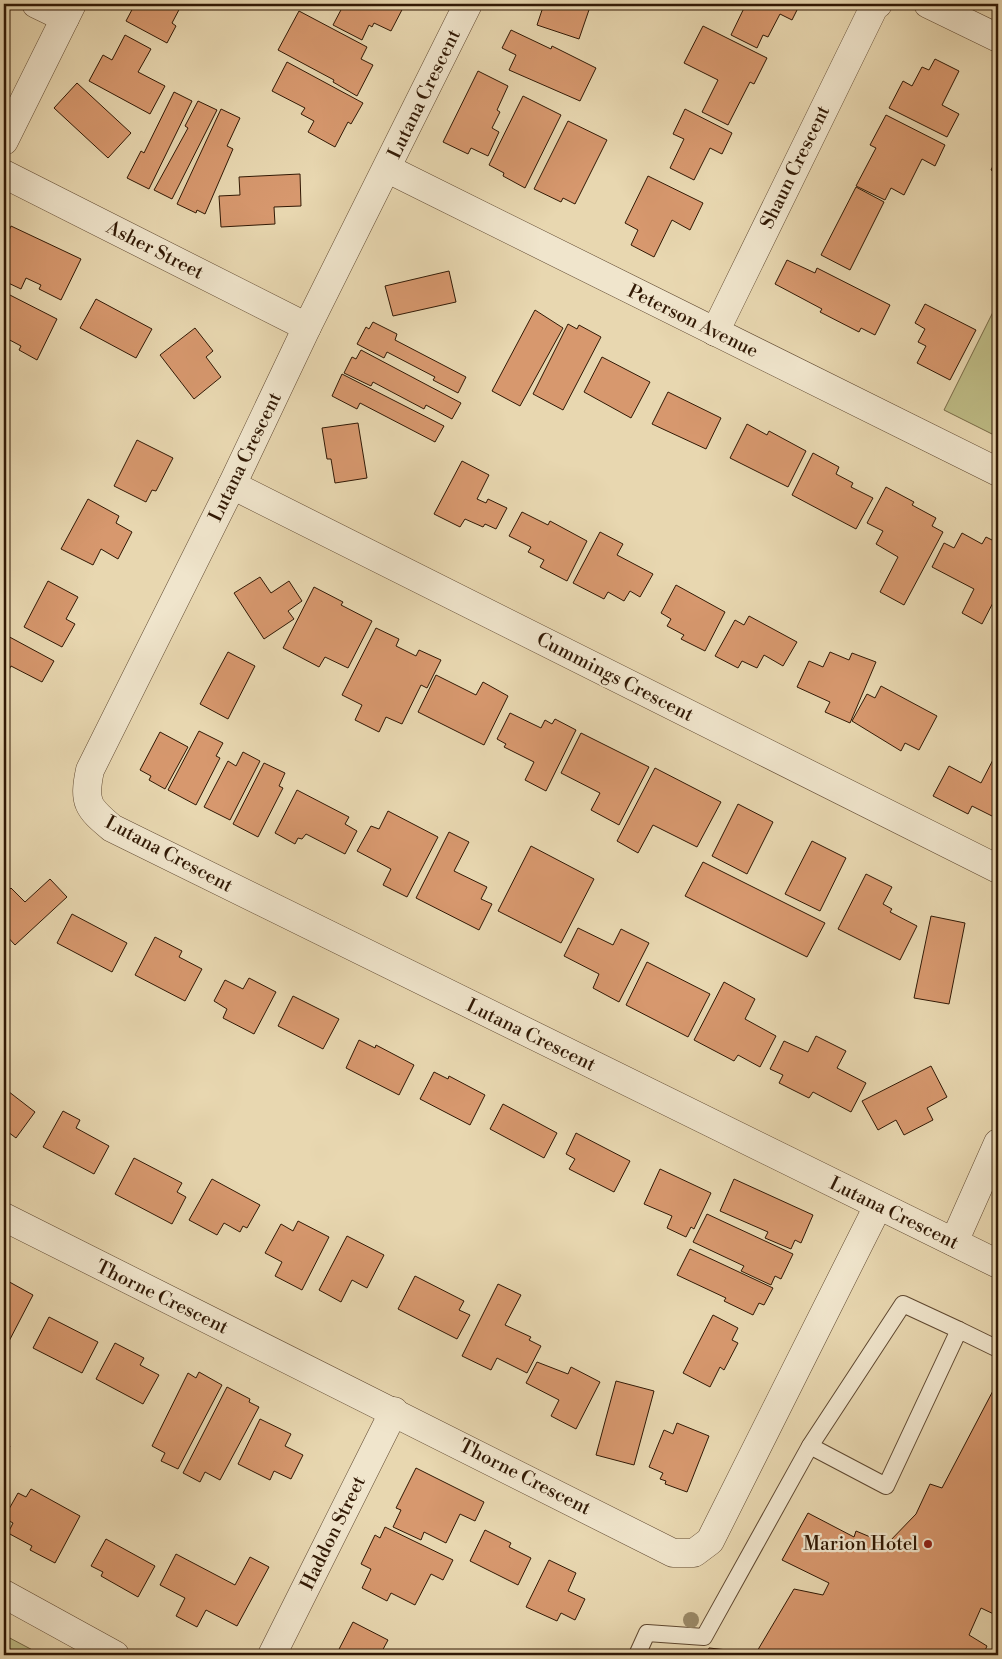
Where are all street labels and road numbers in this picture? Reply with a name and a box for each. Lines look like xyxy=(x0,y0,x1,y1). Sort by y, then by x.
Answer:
street label: Lutana Crescent xyxy=(382,25,466,163)
street label: Shaun Crescent xyxy=(755,101,835,233)
street label: Asher Street xyxy=(101,215,208,285)
street label: Peterson Avenue xyxy=(624,279,762,363)
street label: Lutana Crescent xyxy=(203,388,287,526)
street label: Cummings Crescent xyxy=(532,627,698,727)
street label: Lutana Crescent xyxy=(101,810,237,898)
street label: Lutana Crescent xyxy=(462,993,600,1077)
street label: Lutana Crescent xyxy=(825,1171,963,1255)
street label: Thorne Crescent xyxy=(92,1255,232,1340)
street label: Thorne Crescent xyxy=(455,1433,595,1521)
street label: Haddon Street xyxy=(295,1472,371,1594)

